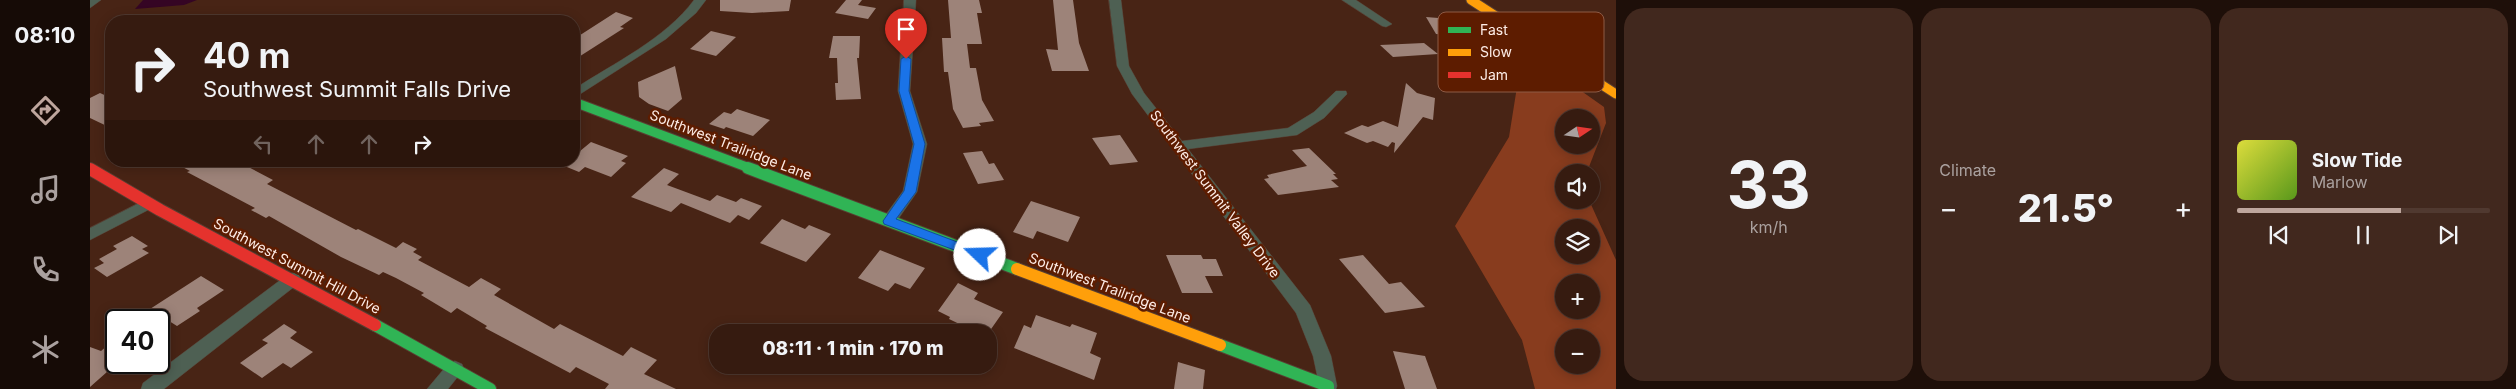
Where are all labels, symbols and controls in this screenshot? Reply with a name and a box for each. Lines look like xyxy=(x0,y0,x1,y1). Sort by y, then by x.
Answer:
pin xyxy=(885,8,927,59)
legend xyxy=(1438,12,1604,92)
icon: arrive xyxy=(892,15,920,43)
text: Fast xyxy=(1480,21,1508,38)
text: 08:10 xyxy=(15,22,75,48)
text: 40 m xyxy=(203,34,291,76)
icon: right xyxy=(120,35,185,100)
text: Slow xyxy=(1480,43,1512,60)
text: Jam xyxy=(1480,66,1508,83)
text: Southwest Summit Falls Drive xyxy=(203,76,511,102)
icon: directions xyxy=(28,93,63,128)
street label: Southwest Trailridge Lane xyxy=(648,106,815,183)
street label: Southwest Summit Valley Drive xyxy=(1147,107,1284,281)
north arrow xyxy=(1555,109,1600,154)
map controls xyxy=(1555,109,1600,374)
icon: left xyxy=(249,130,277,158)
icon: ahead xyxy=(302,130,330,158)
icon: ahead xyxy=(355,130,383,158)
icon: right xyxy=(408,130,436,158)
text: 33 xyxy=(1727,145,1811,224)
text: Slow Tide xyxy=(2312,149,2402,172)
text: Climate xyxy=(1939,160,1996,180)
button: sound xyxy=(1555,164,1600,209)
icon: music xyxy=(28,172,63,207)
text: Marlow xyxy=(2312,172,2368,192)
text: 21.5° xyxy=(2018,185,2114,231)
text: − xyxy=(1939,191,1958,225)
text: + xyxy=(2174,191,2193,225)
street label: Southwest Summit Hill Drive xyxy=(211,214,384,317)
text: km/h xyxy=(1750,217,1788,237)
button: layers xyxy=(1555,219,1600,264)
icon: previous xyxy=(2265,221,2293,249)
icon: pause xyxy=(2349,221,2377,249)
icon: next xyxy=(2434,221,2462,249)
position arrow xyxy=(953,228,1005,280)
street label: Southwest Trailridge Lane xyxy=(1027,249,1194,326)
icon: phone xyxy=(28,252,63,287)
button: + xyxy=(1555,274,1600,319)
speed limit sign: 40 xyxy=(105,309,170,374)
button: − xyxy=(1555,329,1600,374)
icon: climate xyxy=(28,332,63,367)
text: 08:11 · 1 min · 170 m xyxy=(762,337,944,360)

